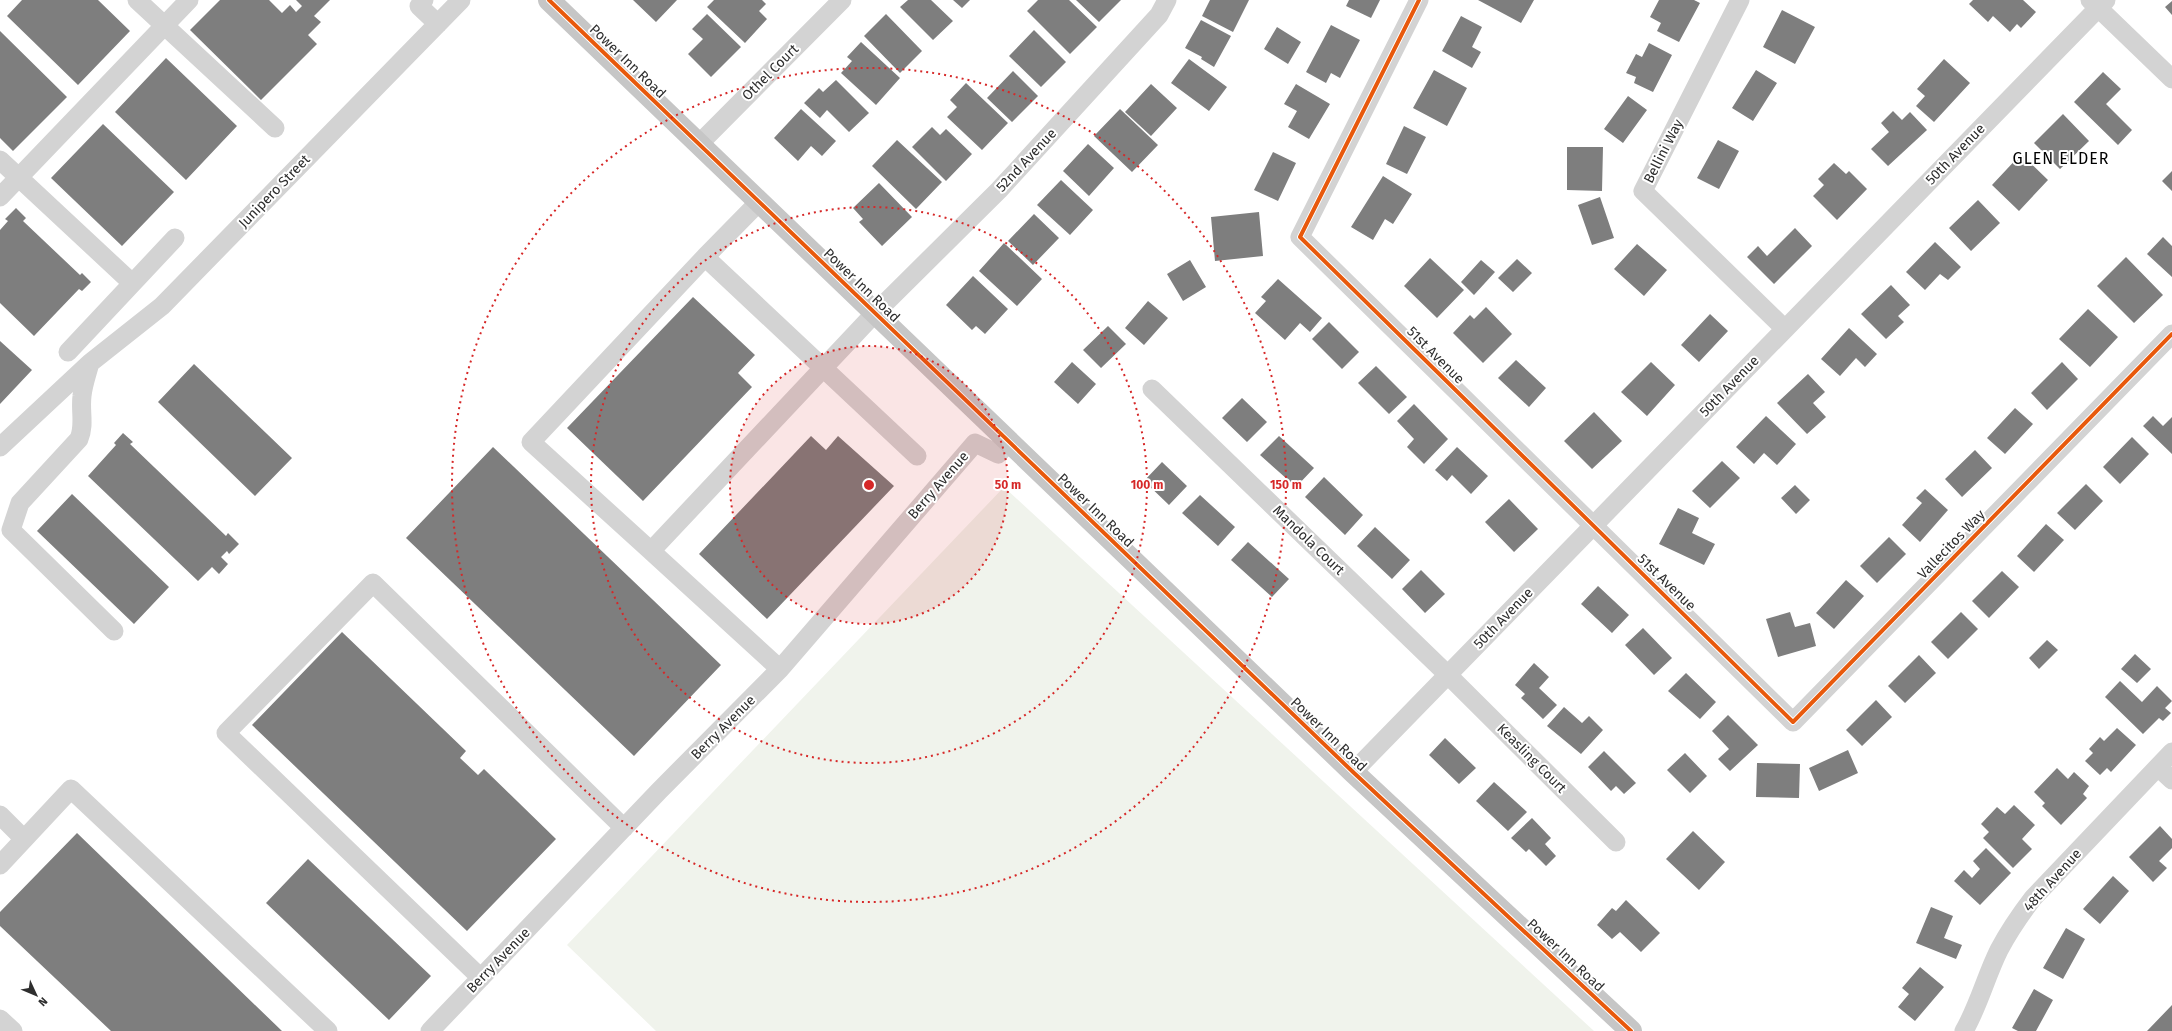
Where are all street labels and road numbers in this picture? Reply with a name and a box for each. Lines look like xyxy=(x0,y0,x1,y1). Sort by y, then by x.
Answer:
street label: Power Inn Road xyxy=(586,21,669,102)
street label: Othel Court xyxy=(739,40,803,104)
street label: Bellini Way xyxy=(1640,116,1687,186)
street label: 50th Avenue xyxy=(1922,120,1989,188)
street label: 52nd Avenue xyxy=(993,125,1060,196)
street label: Junipero Street xyxy=(235,150,314,232)
street label: Power Inn Road xyxy=(820,245,903,326)
street label: 51st Avenue xyxy=(1403,323,1468,388)
street label: 50th Avenue xyxy=(1696,352,1763,420)
street label: Berry Avenue xyxy=(904,448,972,523)
street label: Power Inn Road xyxy=(1054,470,1137,551)
street label: Mandola Court xyxy=(1269,502,1349,579)
street label: Vallecitos Way xyxy=(1914,506,1989,583)
street label: 51st Avenue xyxy=(1634,550,1699,614)
street label: 50th Avenue xyxy=(1470,584,1537,652)
street label: Berry Avenue xyxy=(688,692,759,763)
street label: Power Inn Road xyxy=(1287,694,1370,775)
street label: Keasling Court xyxy=(1493,720,1571,797)
street label: 48th Avenue xyxy=(2020,845,2085,915)
street label: Power Inn Road xyxy=(1524,915,1608,995)
street label: Berry Avenue xyxy=(463,924,534,996)

